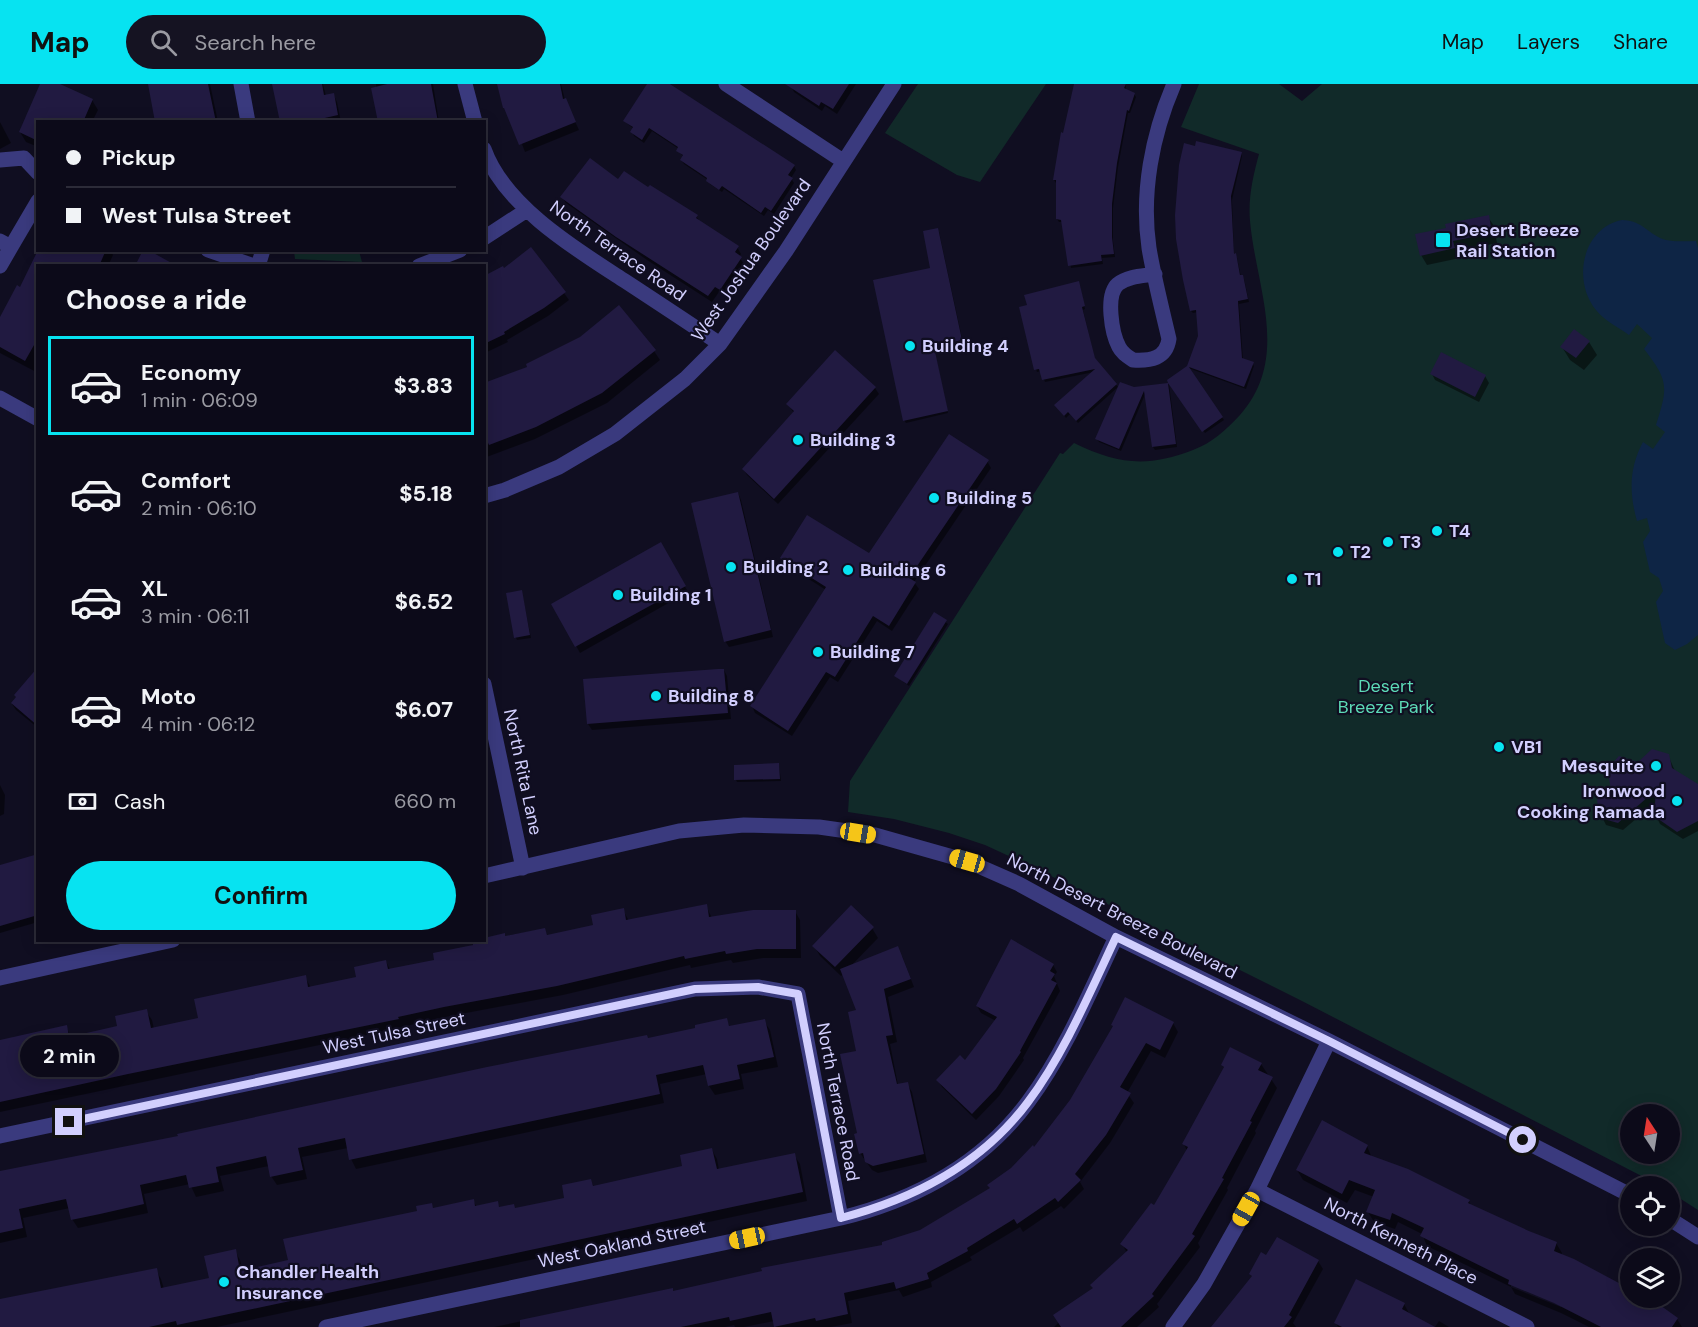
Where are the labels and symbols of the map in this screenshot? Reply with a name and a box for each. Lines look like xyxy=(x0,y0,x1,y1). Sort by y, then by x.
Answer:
street label: West Joshua Boulevard xyxy=(686,174,816,346)
street label: North Terrace Road xyxy=(545,195,691,307)
place label: Desert Breeze Rail Station xyxy=(1456,218,1580,263)
marker: Desert Breeze Rail Station xyxy=(1434,231,1452,249)
place label: Building 4 xyxy=(922,334,1009,358)
marker: Building 4 xyxy=(903,339,917,353)
place label: Building 3 xyxy=(810,428,896,452)
marker: Building 3 xyxy=(791,433,805,447)
place label: Building 5 xyxy=(946,486,1032,510)
marker: Building 5 xyxy=(927,491,941,505)
place label: T4 xyxy=(1449,519,1471,543)
marker: T4 xyxy=(1430,524,1444,538)
place label: T3 xyxy=(1400,530,1421,554)
marker: T3 xyxy=(1381,535,1395,549)
place label: T2 xyxy=(1350,540,1371,564)
marker: T2 xyxy=(1331,545,1345,559)
place label: Building 2 xyxy=(743,555,828,579)
place label: Building 6 xyxy=(860,558,947,582)
marker: Building 2 xyxy=(724,560,738,574)
marker: Building 6 xyxy=(841,563,855,577)
place label: T1 xyxy=(1304,567,1321,591)
marker: T1 xyxy=(1285,572,1299,586)
place label: Building 1 xyxy=(630,583,712,607)
marker: Building 1 xyxy=(611,588,625,602)
place label: Building 7 xyxy=(830,640,915,664)
marker: Building 7 xyxy=(811,645,825,659)
park label: Desert Breeze Park xyxy=(1338,674,1434,719)
place label: Building 8 xyxy=(668,684,755,708)
marker: Building 8 xyxy=(649,689,663,703)
street label: North Rita Lane xyxy=(498,707,548,837)
place label: VB1 xyxy=(1511,735,1542,759)
marker: VB1 xyxy=(1492,740,1506,754)
place label: Mesquite xyxy=(1561,754,1644,778)
marker: Mesquite xyxy=(1649,759,1663,773)
place label: Ironwood Cooking Ramada xyxy=(1517,779,1665,824)
marker: Ironwood Cooking Ramada xyxy=(1670,794,1684,808)
car xyxy=(839,821,877,845)
car xyxy=(947,847,987,875)
street label: North Desert Breeze Boulevard xyxy=(1003,847,1241,985)
street label: West Tulsa Street xyxy=(320,1006,468,1060)
street label: North Terrace Road xyxy=(811,1021,865,1183)
callout: 2 min xyxy=(20,1035,118,1077)
north arrow xyxy=(1620,1104,1680,1164)
route end xyxy=(55,1108,82,1135)
route start xyxy=(1509,1126,1536,1153)
car xyxy=(1229,1189,1263,1229)
street label: North Kenneth Place xyxy=(1320,1192,1482,1290)
street label: West Oakland Street xyxy=(536,1214,708,1274)
car xyxy=(728,1225,766,1251)
place label: Chandler Health Insurance xyxy=(236,1260,379,1305)
marker: Chandler Health Insurance xyxy=(217,1275,231,1289)

